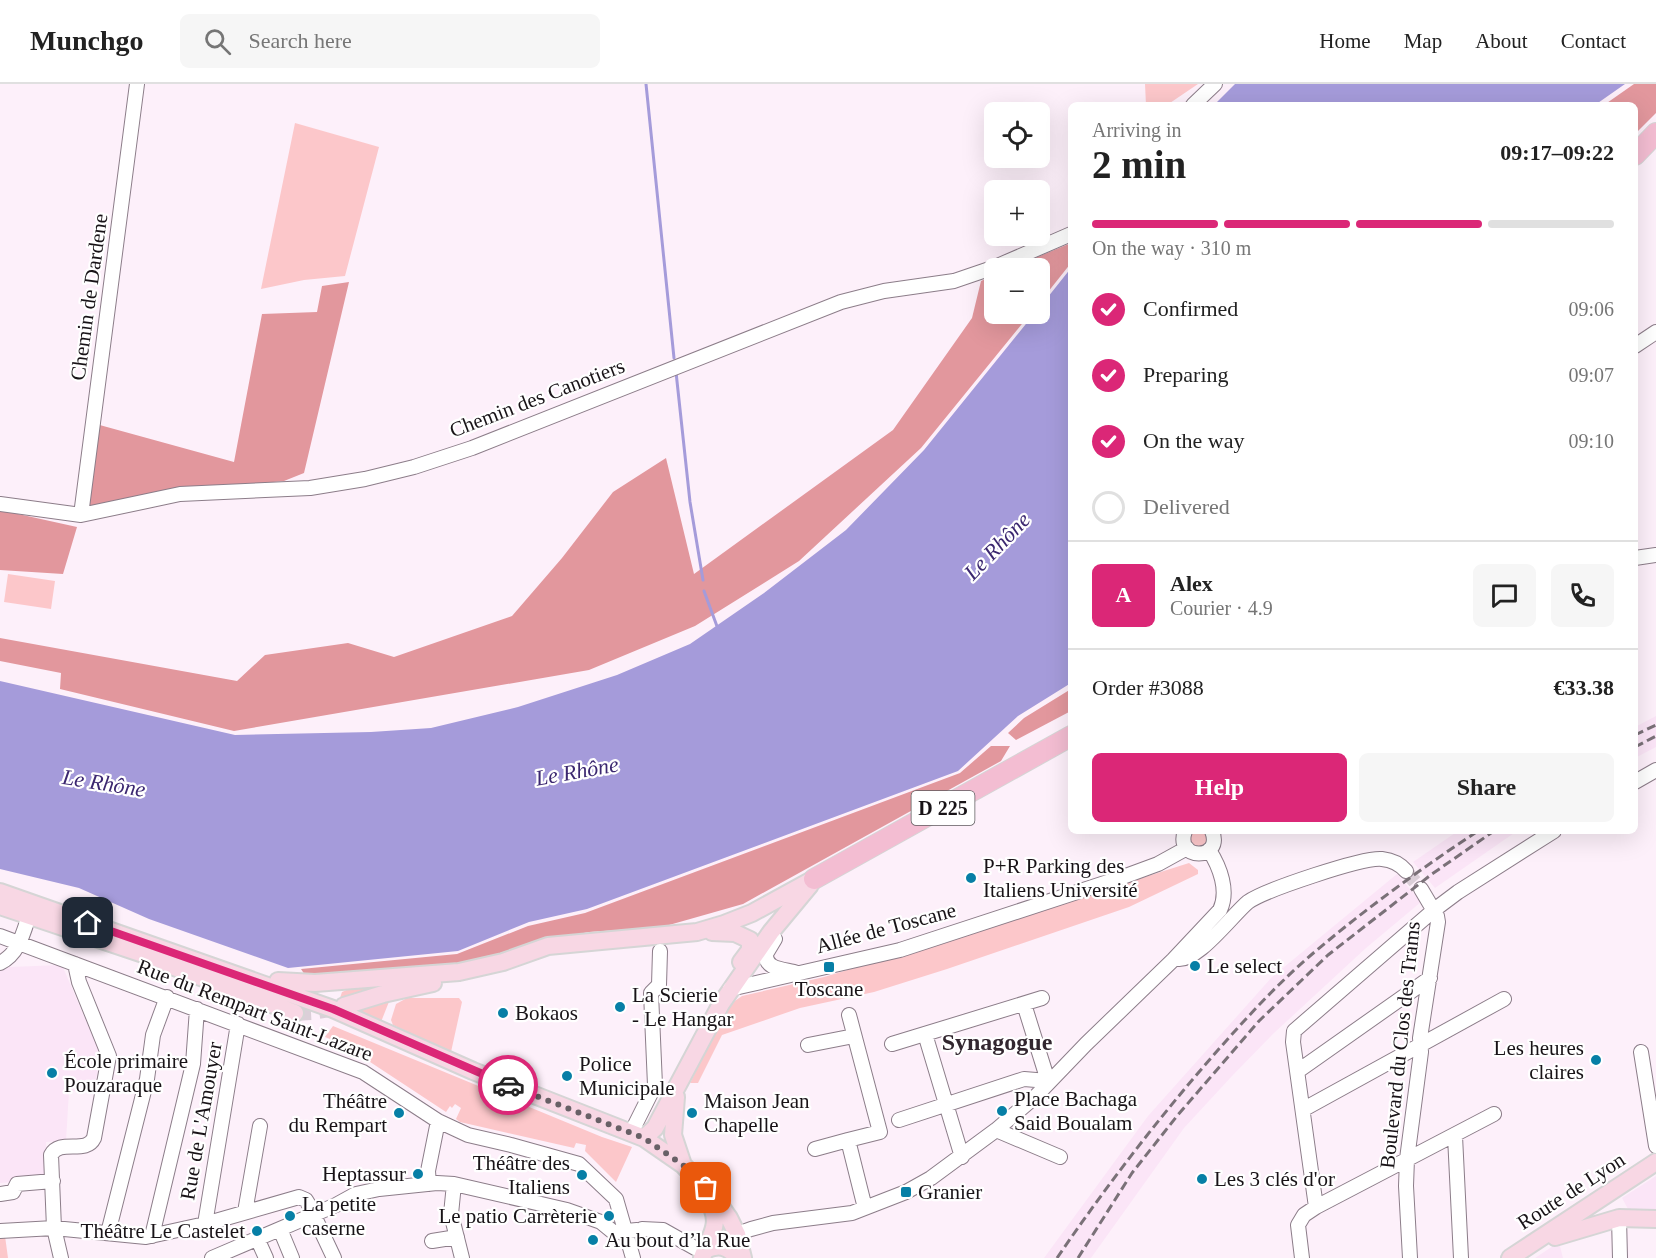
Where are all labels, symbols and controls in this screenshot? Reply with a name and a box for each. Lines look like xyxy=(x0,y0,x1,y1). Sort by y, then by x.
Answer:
search box xyxy=(180,14,600,68)
text: Munchgo xyxy=(30,25,144,56)
icon: search xyxy=(201,25,234,58)
text: Search here xyxy=(249,28,352,53)
text: Home xyxy=(1319,29,1371,53)
text: Map xyxy=(1404,29,1442,53)
text: About xyxy=(1475,29,1528,53)
text: Contact xyxy=(1561,29,1626,53)
map controls xyxy=(984,102,1050,324)
button: locate xyxy=(984,102,1050,168)
text: Arriving in xyxy=(1092,119,1181,141)
text: 09:17–09:22 xyxy=(1500,140,1614,165)
text: 2 min xyxy=(1092,143,1186,186)
button: + xyxy=(984,180,1050,246)
street label: Chemin de Dardene xyxy=(65,212,113,382)
text: On the way · 310 m xyxy=(1092,237,1251,259)
button: − xyxy=(984,258,1050,324)
icon: check xyxy=(1092,293,1125,326)
text: Confirmed xyxy=(1143,296,1238,321)
text: 09:06 xyxy=(1568,298,1614,320)
street label: Chemin des Canotiers xyxy=(446,354,628,442)
icon: check xyxy=(1092,359,1125,392)
text: Preparing xyxy=(1143,362,1229,387)
text: 09:07 xyxy=(1568,364,1614,386)
icon: check xyxy=(1092,425,1125,458)
text: On the way xyxy=(1143,428,1244,453)
text: 09:10 xyxy=(1568,430,1614,452)
text: Delivered xyxy=(1143,494,1230,519)
water label: Le Rhône xyxy=(958,507,1035,586)
button: chat xyxy=(1473,564,1536,627)
button: phone xyxy=(1551,564,1614,627)
text: Alex xyxy=(1170,571,1213,596)
text: A xyxy=(1116,582,1131,607)
text: Courier · 4.9 xyxy=(1170,597,1273,619)
text: Order #3088 xyxy=(1092,675,1204,700)
text: €33.38 xyxy=(1554,675,1614,700)
water label: Le Rhône xyxy=(533,751,621,791)
button: Help xyxy=(1092,753,1347,822)
button: Share xyxy=(1359,753,1614,822)
water label: Le Rhône xyxy=(60,764,148,802)
road number: D 225 xyxy=(912,791,974,825)
place label: P+R Parking des Italiens Université xyxy=(983,854,1138,902)
marker: P+R Parking des Italiens Université xyxy=(964,871,978,885)
pin xyxy=(62,897,113,948)
street label: Allée de Toscane xyxy=(813,898,959,958)
icon: home xyxy=(71,906,104,939)
street label: Boulevard du Clos des Trams xyxy=(1375,920,1425,1170)
street label: Rue du Rempart Saint-Lazare xyxy=(134,954,376,1066)
place label: Le select xyxy=(1207,954,1282,978)
marker: Le select xyxy=(1188,959,1202,973)
marker: Toscane xyxy=(822,960,836,974)
place label: Toscane xyxy=(795,977,863,1001)
place label: La Scierie - Le Hangar xyxy=(632,983,733,1031)
marker: La Scierie - Le Hangar xyxy=(613,1000,627,1014)
place label: Bokaos xyxy=(515,1001,578,1025)
marker: Bokaos xyxy=(496,1006,510,1020)
district label: Synagogue xyxy=(942,1029,1053,1055)
place label: Les heures claires xyxy=(1494,1036,1584,1084)
street label: Rue de L'Amouyer xyxy=(175,1040,227,1202)
place label: École primaire Pouzaraque xyxy=(64,1049,188,1097)
place label: Police Municipale xyxy=(579,1052,675,1100)
marker: Les heures claires xyxy=(1589,1053,1603,1067)
courier xyxy=(478,1055,538,1115)
marker: École primaire Pouzaraque xyxy=(45,1066,59,1080)
icon: car xyxy=(492,1069,525,1102)
marker: Police Municipale xyxy=(560,1069,574,1083)
place label: Place Bachaga Said Boualam xyxy=(1014,1087,1138,1135)
place label: Théâtre du Rempart xyxy=(288,1089,387,1137)
place label: Maison Jean Chapelle xyxy=(704,1089,810,1137)
marker: Place Bachaga Said Boualam xyxy=(995,1104,1009,1118)
marker: Théâtre du Rempart xyxy=(392,1106,406,1120)
marker: Maison Jean Chapelle xyxy=(685,1106,699,1120)
street label: Route de Lyon xyxy=(1513,1147,1630,1235)
place label: Théâtre des Italiens xyxy=(473,1151,570,1199)
place label: Heptassur xyxy=(322,1162,406,1186)
pin xyxy=(680,1162,731,1213)
marker: Heptassur xyxy=(411,1167,425,1181)
place label: Les 3 clés d'or xyxy=(1214,1167,1335,1191)
marker: Théâtre des Italiens xyxy=(575,1168,589,1182)
icon: bag xyxy=(689,1171,722,1204)
marker: Les 3 clés d'or xyxy=(1195,1172,1209,1186)
place label: Granier xyxy=(918,1180,982,1204)
marker: Granier xyxy=(899,1185,913,1199)
place label: La petite caserne xyxy=(302,1192,376,1240)
place label: Le patio Carrèterie xyxy=(438,1204,597,1228)
marker: La petite caserne xyxy=(283,1209,297,1223)
marker: Le patio Carrèterie xyxy=(602,1209,616,1223)
place label: Théâtre Le Castelet xyxy=(81,1219,245,1243)
marker: Théâtre Le Castelet xyxy=(250,1224,264,1238)
place label: Au bout d’la Rue xyxy=(605,1228,750,1252)
marker: Au bout d’la Rue xyxy=(586,1233,600,1247)

